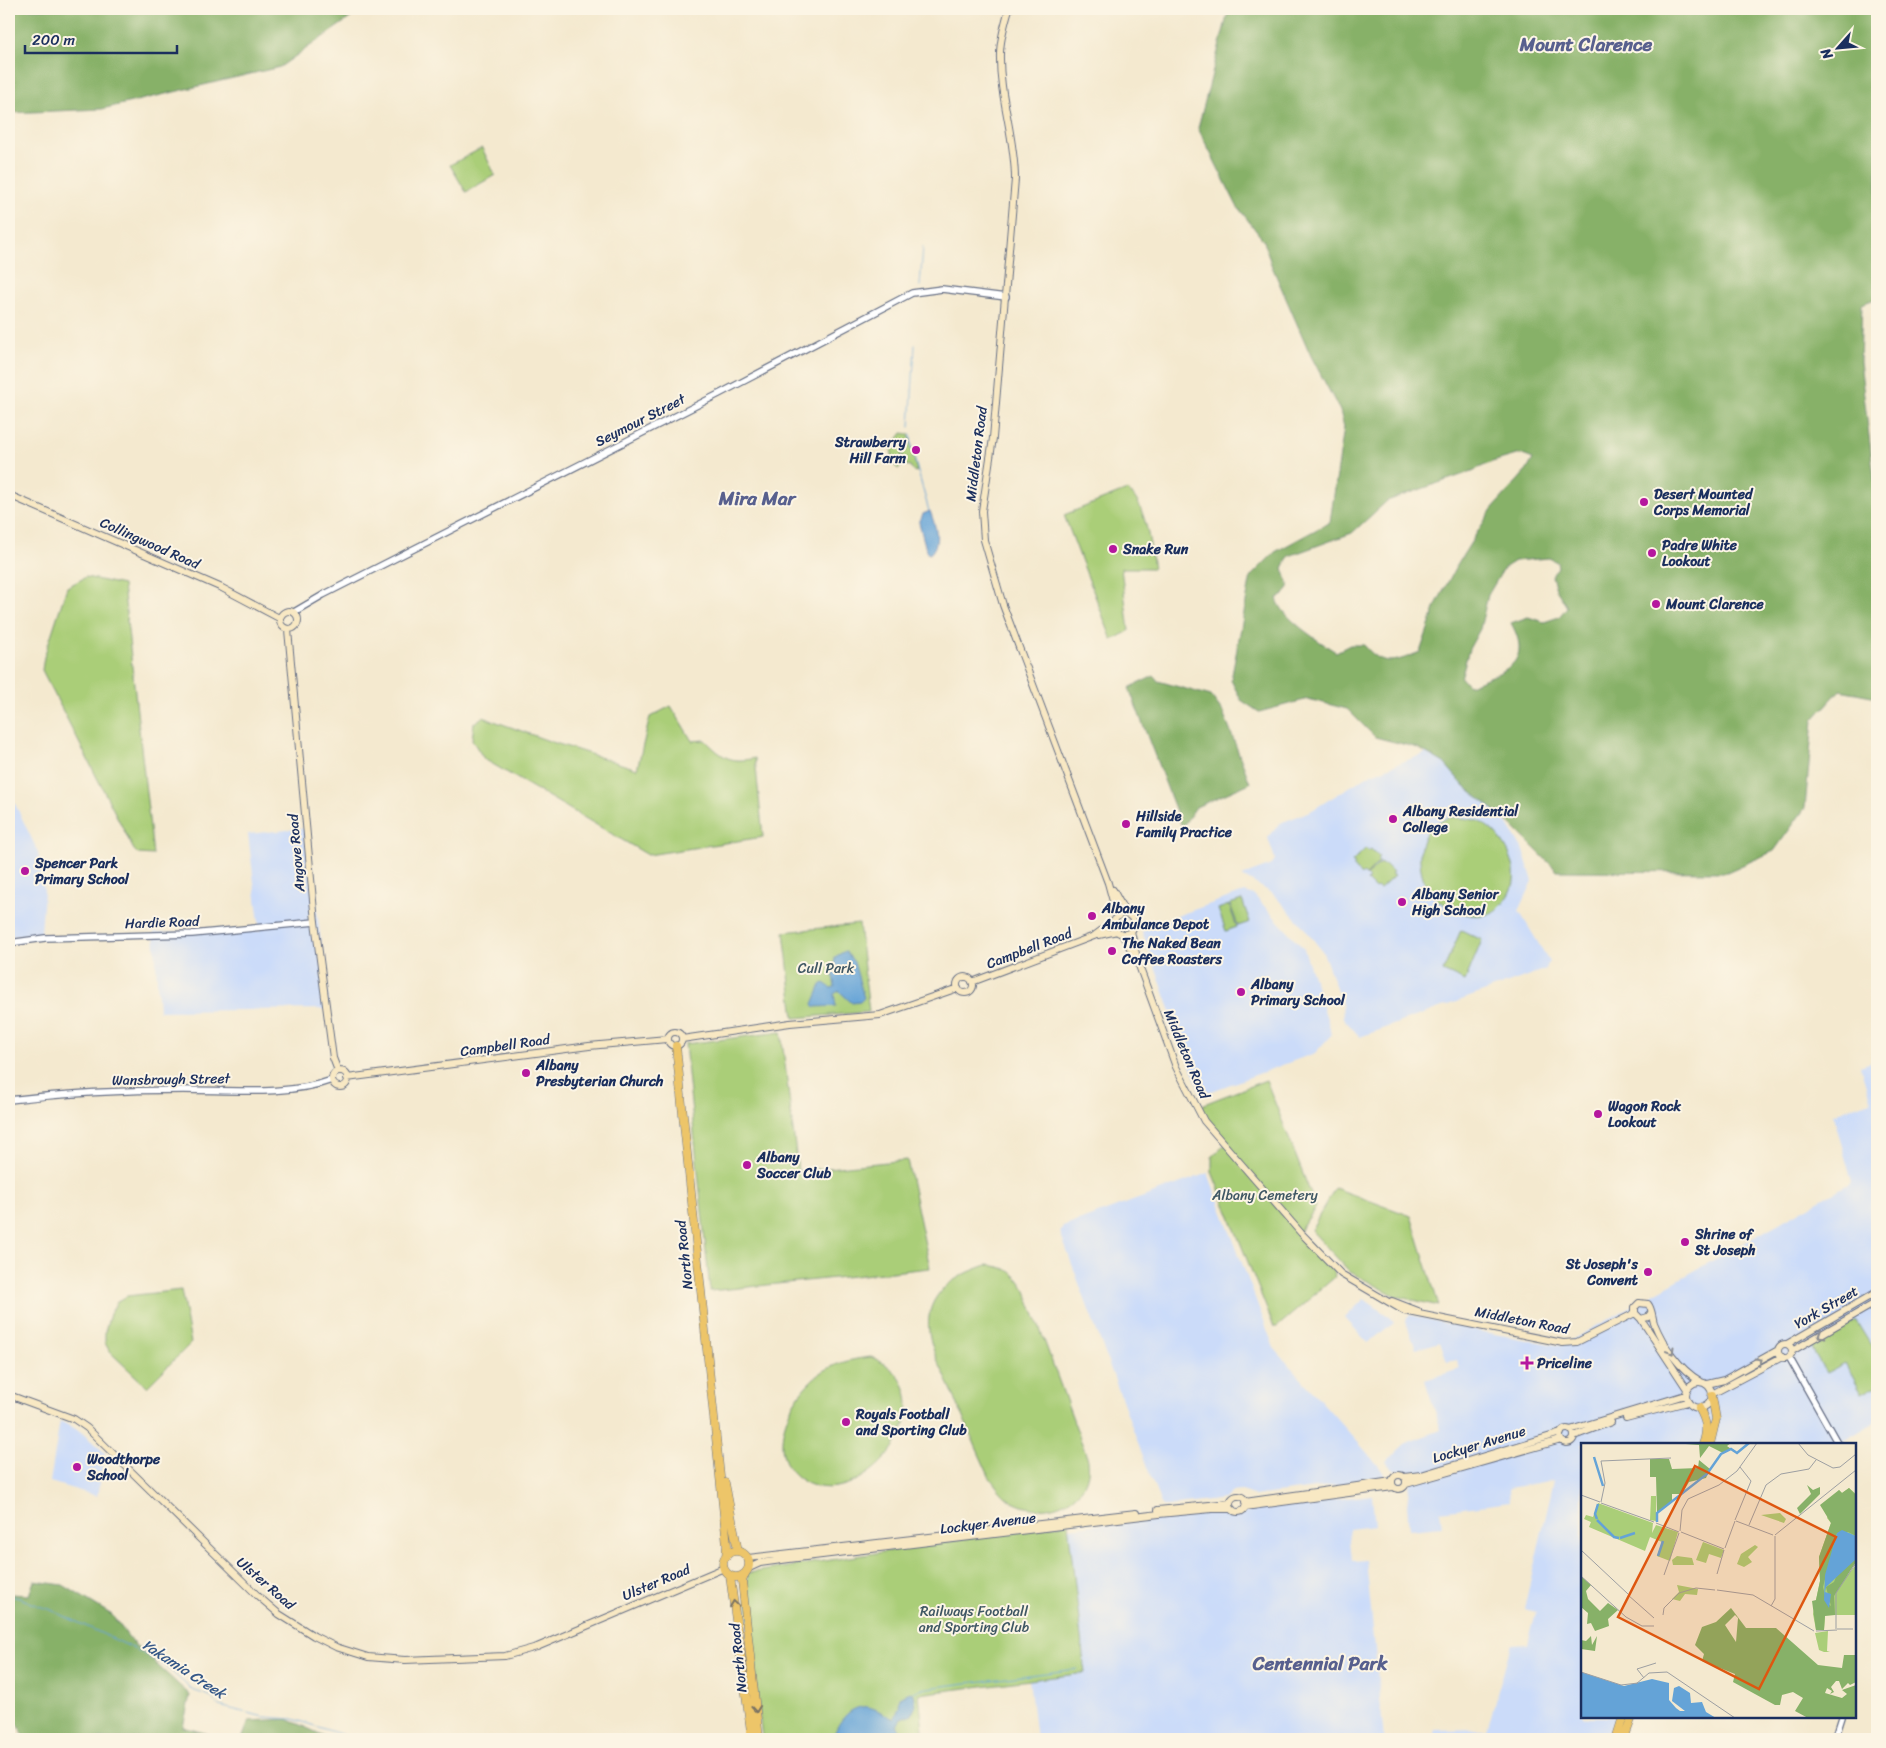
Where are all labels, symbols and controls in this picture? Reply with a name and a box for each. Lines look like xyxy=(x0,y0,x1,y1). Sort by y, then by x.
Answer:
scale bar xyxy=(25,22,178,54)
north arrow xyxy=(1814,22,1864,72)
text: 200 m xyxy=(32,27,76,53)
district label: Mount Clarence xyxy=(1519,28,1653,61)
text: N xyxy=(1813,43,1841,65)
street label: Seymour Street xyxy=(591,386,691,454)
street label: Middleton Road xyxy=(958,404,995,503)
place label: Strawberry Hill Farm xyxy=(834,430,907,471)
marker: Strawberry Hill Farm xyxy=(910,444,922,456)
district label: Mira Mar xyxy=(718,482,798,515)
place label: Desert Mounted Corps Memorial xyxy=(1653,482,1754,523)
marker: Desert Mounted Corps Memorial xyxy=(1638,496,1650,508)
street label: Collingwood Road xyxy=(96,510,205,577)
place label: Padre White Lookout xyxy=(1662,533,1738,574)
place label: Snake Run xyxy=(1122,537,1189,562)
marker: Snake Run xyxy=(1107,543,1119,555)
marker: Padre White Lookout xyxy=(1646,547,1658,559)
place label: Mount Clarence xyxy=(1665,592,1765,617)
marker: Mount Clarence xyxy=(1650,598,1662,610)
place label: Albany Residential College xyxy=(1402,799,1519,840)
place label: Hillside Family Practice xyxy=(1135,804,1233,845)
street label: Angove Road xyxy=(281,811,312,894)
marker: Albany Residential College xyxy=(1387,813,1399,825)
marker: Hillside Family Practice xyxy=(1120,818,1132,830)
place label: Spencer Park Primary School xyxy=(34,851,130,892)
marker: Spencer Park Primary School xyxy=(19,865,31,877)
place label: Albany Senior High School xyxy=(1411,882,1500,923)
place label: Albany Ambulance Depot xyxy=(1101,896,1210,937)
marker: Albany Senior High School xyxy=(1396,896,1408,908)
street label: Hardie Road xyxy=(124,909,201,936)
marker: Albany Ambulance Depot xyxy=(1086,910,1098,922)
street label: Campbell Road xyxy=(983,920,1077,976)
place label: The Naked Bean Coffee Roasters xyxy=(1121,931,1223,972)
marker: The Naked Bean Coffee Roasters xyxy=(1106,945,1118,957)
park label: Cull Park xyxy=(798,956,855,981)
place label: Albany Primary School xyxy=(1250,972,1346,1013)
marker: Albany Primary School xyxy=(1235,986,1247,998)
street label: Middleton Road xyxy=(1156,1005,1217,1105)
street label: Campbell Road xyxy=(459,1027,553,1064)
place label: Albany Presbyterian Church xyxy=(535,1053,664,1094)
street label: Wansbrough Street xyxy=(112,1066,232,1093)
marker: Albany Presbyterian Church xyxy=(520,1067,532,1079)
place label: Wagon Rock Lookout xyxy=(1608,1094,1682,1135)
marker: Wagon Rock Lookout xyxy=(1592,1108,1604,1120)
place label: Albany Soccer Club xyxy=(756,1145,832,1186)
marker: Albany Soccer Club xyxy=(741,1159,753,1171)
park label: Albany Cemetery xyxy=(1211,1183,1318,1208)
street label: North Road xyxy=(668,1217,701,1291)
place label: Shrine of St Joseph xyxy=(1694,1222,1756,1263)
marker: Shrine of St Joseph xyxy=(1679,1236,1691,1248)
place label: St Joseph's Convent xyxy=(1565,1252,1639,1293)
marker: St Joseph's Convent xyxy=(1642,1266,1654,1278)
street label: York Street xyxy=(1789,1279,1863,1336)
street label: Middleton Road xyxy=(1473,1299,1573,1342)
one-way arrow xyxy=(1818,1328,1827,1338)
one-way arrow xyxy=(1664,1345,1674,1354)
place label: Priceline xyxy=(1537,1351,1593,1376)
marker: Priceline xyxy=(1521,1357,1533,1369)
one-way arrow xyxy=(1753,1358,1762,1368)
place label: Royals Football and Sporting Club xyxy=(855,1402,967,1443)
marker: Royals Football and Sporting Club xyxy=(840,1416,852,1428)
street label: Lockyer Avenue xyxy=(1429,1418,1529,1471)
inset map xyxy=(1581,1443,1856,1718)
place label: Woodthorpe School xyxy=(86,1447,161,1488)
marker: Woodthorpe School xyxy=(71,1461,83,1473)
street label: Lockyer Avenue xyxy=(939,1505,1037,1542)
street label: Ulster Road xyxy=(230,1550,302,1617)
street label: Ulster Road xyxy=(618,1556,696,1608)
park label: Railways Football and Sporting Club xyxy=(919,1599,1030,1640)
one-way arrow xyxy=(729,1600,740,1608)
street label: North Road xyxy=(722,1620,755,1694)
water label: Yakamia Creek xyxy=(137,1632,233,1707)
district label: Centennial Park xyxy=(1252,1647,1388,1680)
one-way arrow xyxy=(750,1705,761,1713)

